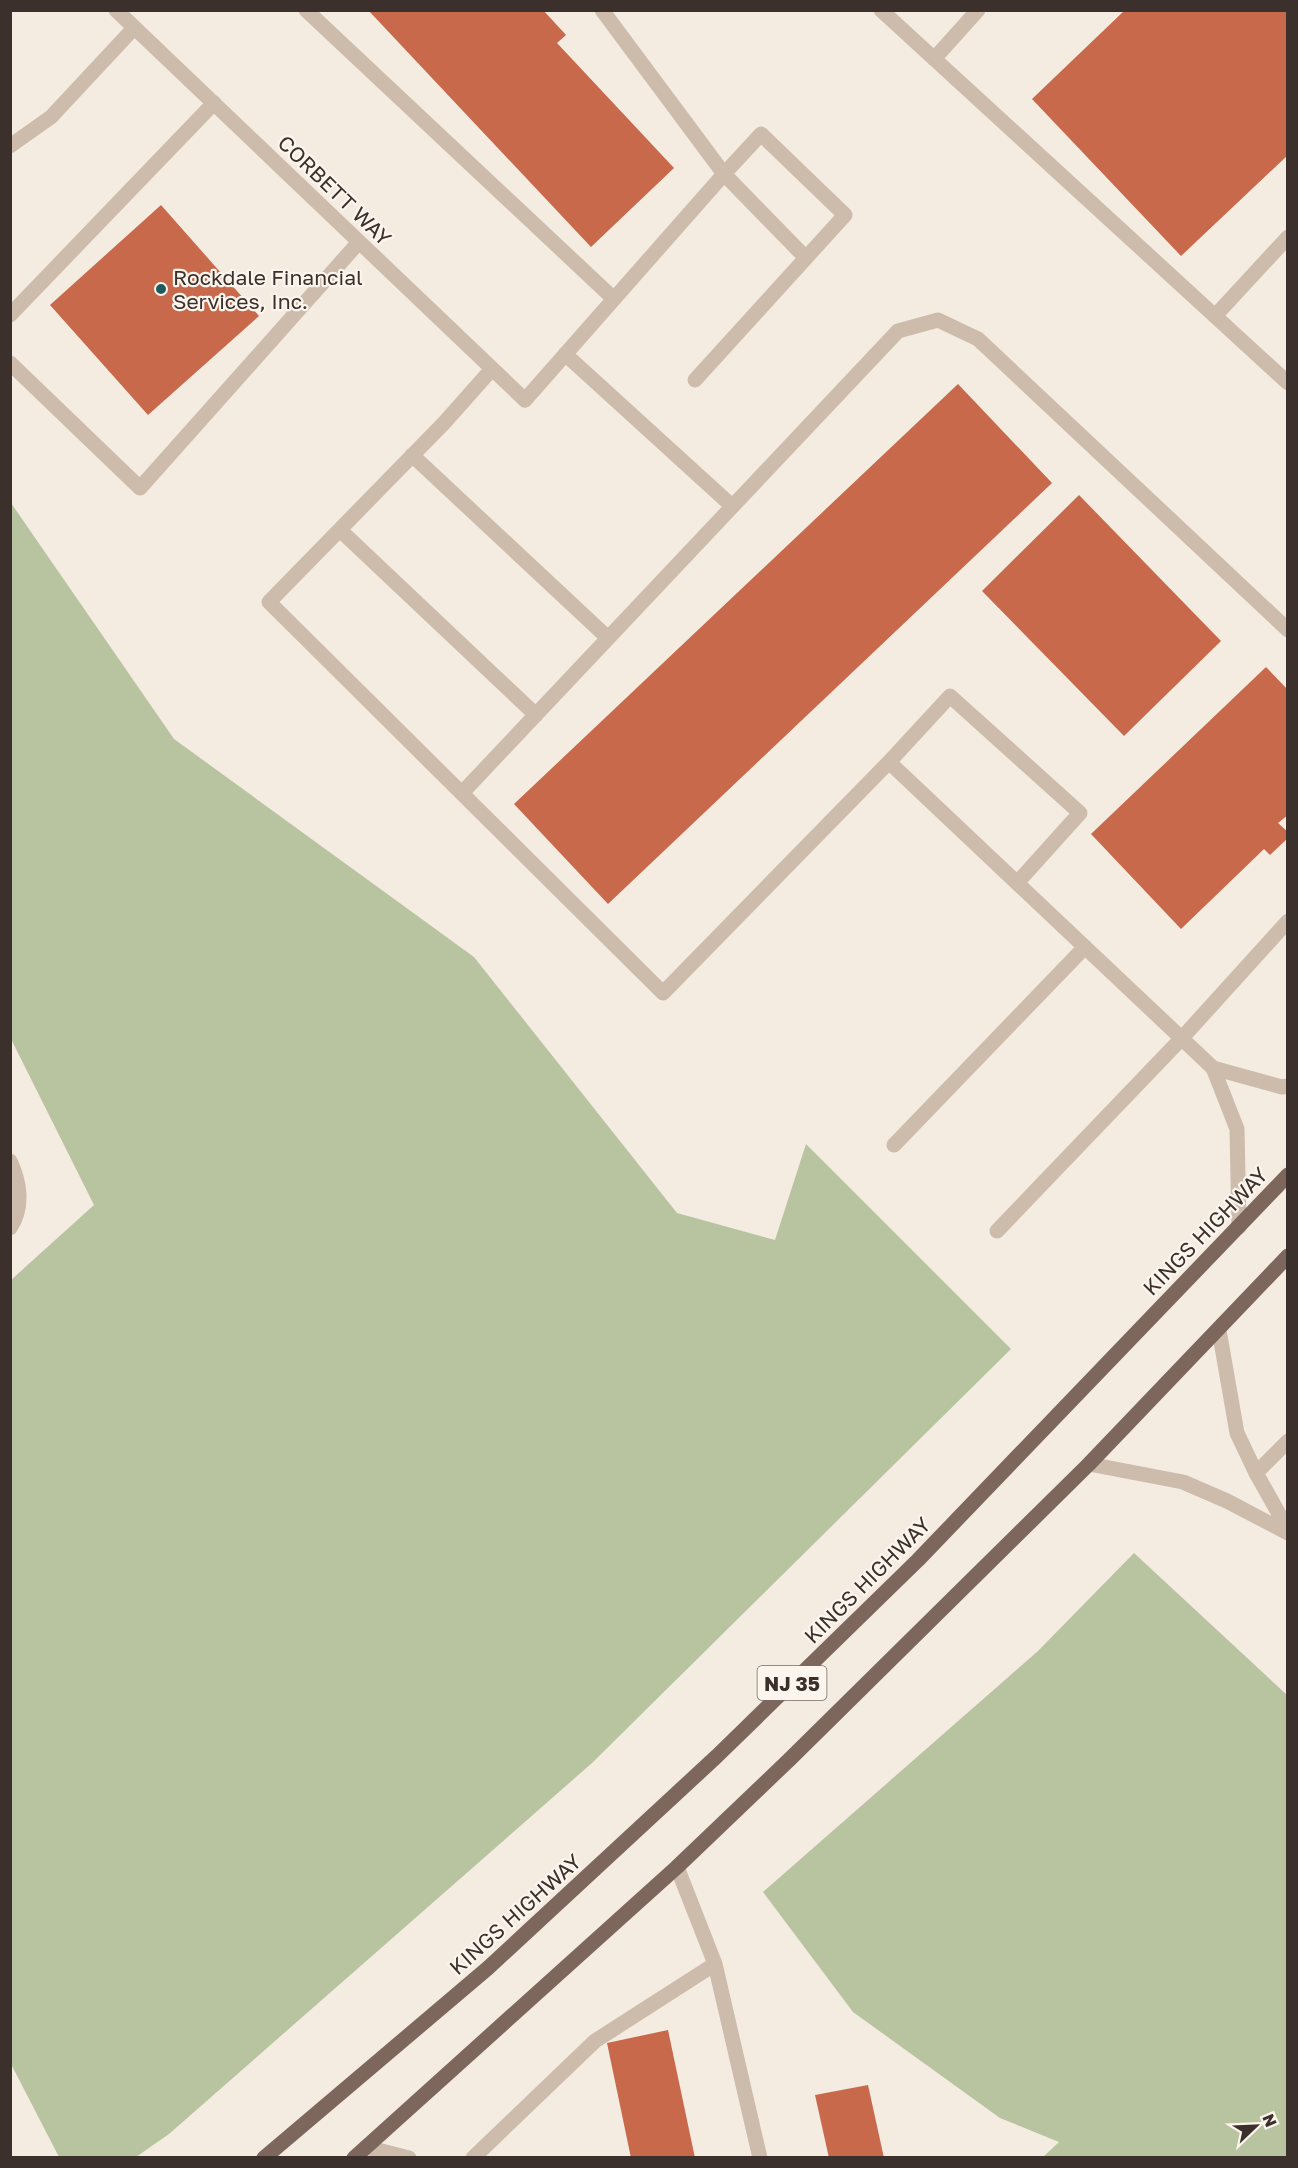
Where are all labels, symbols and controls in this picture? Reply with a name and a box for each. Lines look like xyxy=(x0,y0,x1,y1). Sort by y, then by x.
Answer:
street label: CORBETT WAY xyxy=(273,129,398,251)
place label: Rockdale Financial Services, Inc. xyxy=(173,264,363,314)
marker: Rockdale Financial Services, Inc. xyxy=(154,282,168,296)
street label: KINGS HIGHWAY xyxy=(1137,1161,1273,1301)
street label: KINGS HIGHWAY xyxy=(798,1511,936,1649)
road number: NJ 35 xyxy=(758,1666,826,1700)
street label: KINGS HIGHWAY xyxy=(444,1848,587,1980)
north arrow xyxy=(1226,2096,1286,2156)
text: N xyxy=(1258,2111,1281,2130)

